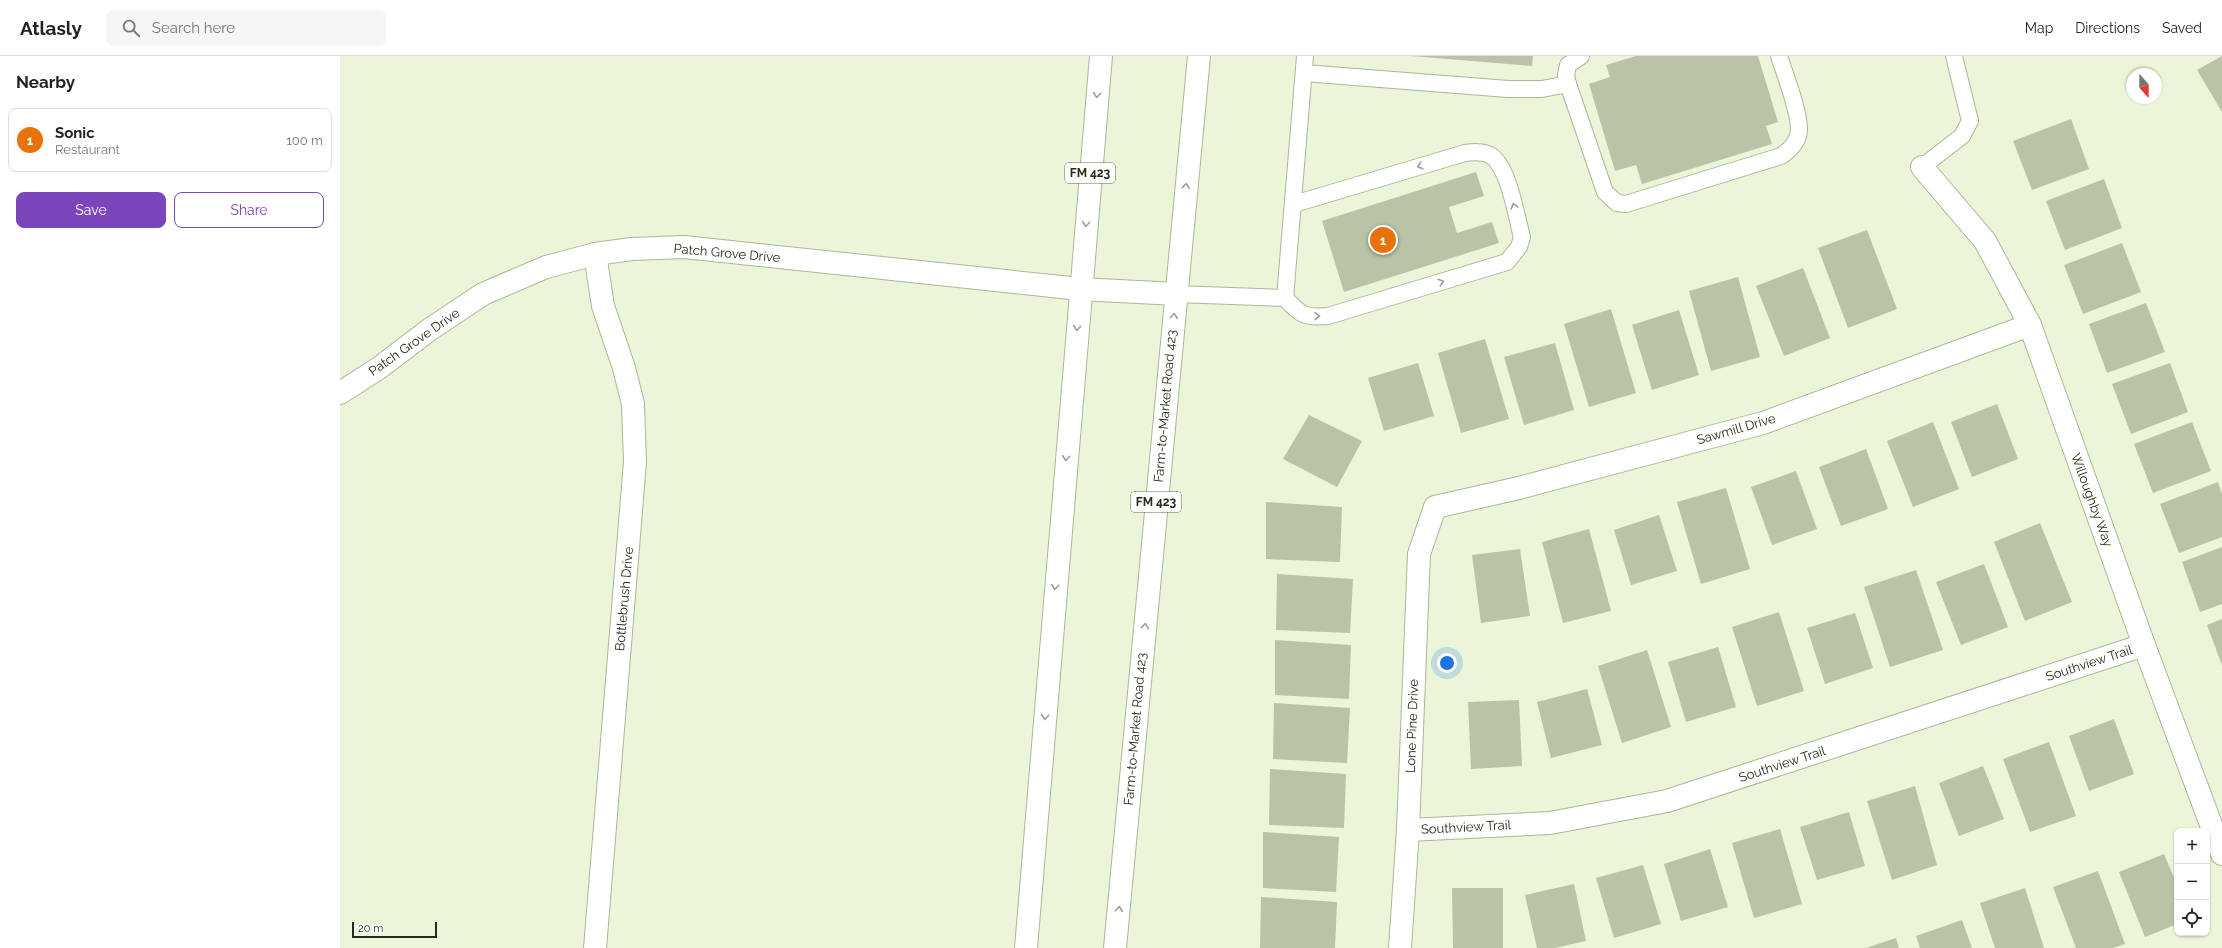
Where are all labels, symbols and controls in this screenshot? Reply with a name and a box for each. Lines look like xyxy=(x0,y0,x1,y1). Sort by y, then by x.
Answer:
search box xyxy=(106,10,386,46)
text: Atlasly xyxy=(20,17,82,39)
icon: search xyxy=(120,17,142,39)
text: Search here xyxy=(152,19,235,37)
text: Map xyxy=(2025,20,2053,36)
text: Directions xyxy=(2075,20,2140,36)
text: Saved xyxy=(2162,20,2202,36)
north arrow xyxy=(2126,68,2162,104)
text: Nearby xyxy=(16,72,75,92)
one-way arrow xyxy=(1093,92,1102,98)
text: Sonic xyxy=(55,124,95,142)
text: 1 xyxy=(27,133,33,148)
text: 100 m xyxy=(286,133,323,148)
text: Restaurant xyxy=(55,142,120,157)
one-way arrow xyxy=(1417,161,1424,170)
road number: FM 423 xyxy=(1065,163,1115,183)
one-way arrow xyxy=(1182,183,1191,189)
button: Save xyxy=(16,192,166,228)
button: Share xyxy=(174,192,324,228)
one-way arrow xyxy=(1510,203,1519,210)
one-way arrow xyxy=(1081,221,1090,227)
pin: 1 xyxy=(1370,225,1396,255)
street label: Patch Grove Drive xyxy=(673,241,781,265)
one-way arrow xyxy=(1438,278,1445,287)
street label: Patch Grove Drive xyxy=(366,305,462,379)
one-way arrow xyxy=(1313,312,1320,321)
one-way arrow xyxy=(1169,313,1178,319)
one-way arrow xyxy=(1072,325,1081,331)
street label: Farm-to-Market Road 423 xyxy=(1151,329,1179,483)
street label: Sawmill Drive xyxy=(1695,411,1777,447)
street label: Willoughby Way xyxy=(2068,451,2116,549)
one-way arrow xyxy=(1062,455,1071,461)
road number: FM 423 xyxy=(1131,492,1181,512)
street label: Bottlebrush Drive xyxy=(612,546,636,652)
one-way arrow xyxy=(1051,584,1060,590)
one-way arrow xyxy=(1140,623,1149,629)
street label: Southview Trail xyxy=(2044,642,2135,684)
street label: Farm-to-Market Road 423 xyxy=(1121,652,1149,806)
your location xyxy=(1437,653,1457,673)
street label: Lone Pine Drive xyxy=(1403,678,1421,773)
one-way arrow xyxy=(1040,714,1049,720)
street label: Southview Trail xyxy=(1737,743,1828,785)
street label: Southview Trail xyxy=(1421,817,1512,837)
map controls xyxy=(2174,828,2210,936)
button: + xyxy=(2174,828,2210,864)
button: − xyxy=(2174,864,2210,900)
button: locate xyxy=(2174,900,2210,936)
one-way arrow xyxy=(1114,906,1123,912)
scale bar xyxy=(352,920,437,939)
text: 20 m xyxy=(358,922,383,935)

